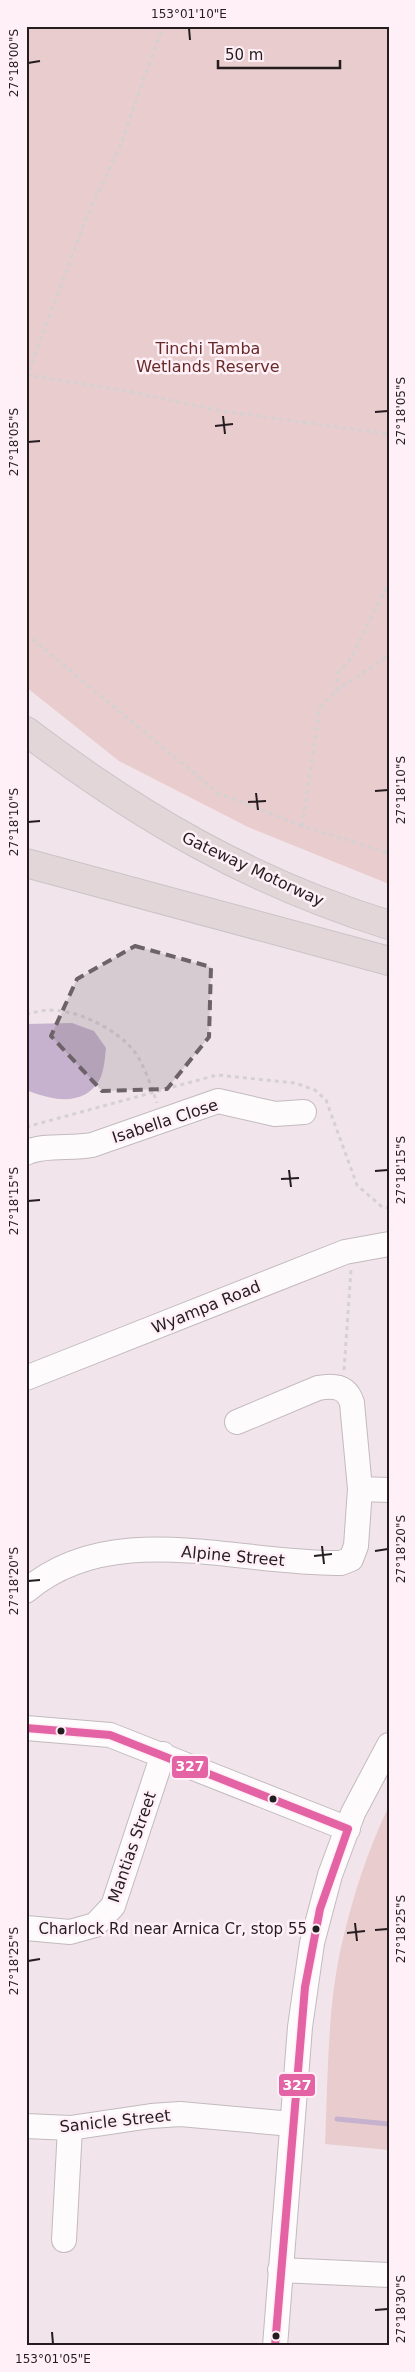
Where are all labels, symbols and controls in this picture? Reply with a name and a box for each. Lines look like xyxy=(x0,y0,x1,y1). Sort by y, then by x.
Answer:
text: 153°01'10"E xyxy=(151,7,227,21)
text: 27°18'00"S xyxy=(7,29,21,97)
scale bar xyxy=(218,38,340,70)
text: 50 m xyxy=(225,46,263,64)
park label: Tinchi Tamba Wetlands Reserve xyxy=(136,339,280,376)
text: 27°18'05"S xyxy=(394,377,408,445)
text: 27°18'05"S xyxy=(7,408,21,476)
text: 27°18'10"S xyxy=(394,756,408,824)
text: 27°18'10"S xyxy=(7,788,21,856)
street label: Gateway Motorway xyxy=(179,828,327,910)
street label: Isabella Close xyxy=(110,1095,220,1147)
text: 27°18'15"S xyxy=(394,1136,408,1204)
text: 27°18'15"S xyxy=(7,1167,21,1235)
street label: Wyampa Road xyxy=(149,1277,263,1337)
text: 27°18'20"S xyxy=(394,1515,408,1583)
street label: Alpine Street xyxy=(181,1542,285,1570)
text: 27°18'20"S xyxy=(7,1547,21,1615)
unlabelled marker xyxy=(56,1726,66,1736)
line badge: 327 xyxy=(171,1755,209,1779)
text: 327 xyxy=(175,1758,205,1774)
street label: Mantias Street xyxy=(104,1789,160,1905)
unlabelled marker xyxy=(268,1794,278,1804)
text: 27°18'25"S xyxy=(394,1895,408,1963)
place label: Charlock Rd near Arnica Cr, stop 55 xyxy=(39,1920,307,1938)
marker: Charlock Rd near Arnica Cr, stop 55 xyxy=(311,1924,321,1934)
text: 27°18'25"S xyxy=(7,1927,21,1995)
line badge: 327 xyxy=(278,2073,316,2097)
text: 327 xyxy=(282,2077,312,2093)
street label: Sanicle Street xyxy=(59,2106,171,2136)
text: 27°18'30"S xyxy=(394,2275,408,2343)
unlabelled marker xyxy=(271,2331,281,2341)
text: 153°01'05"E xyxy=(15,2352,91,2366)

